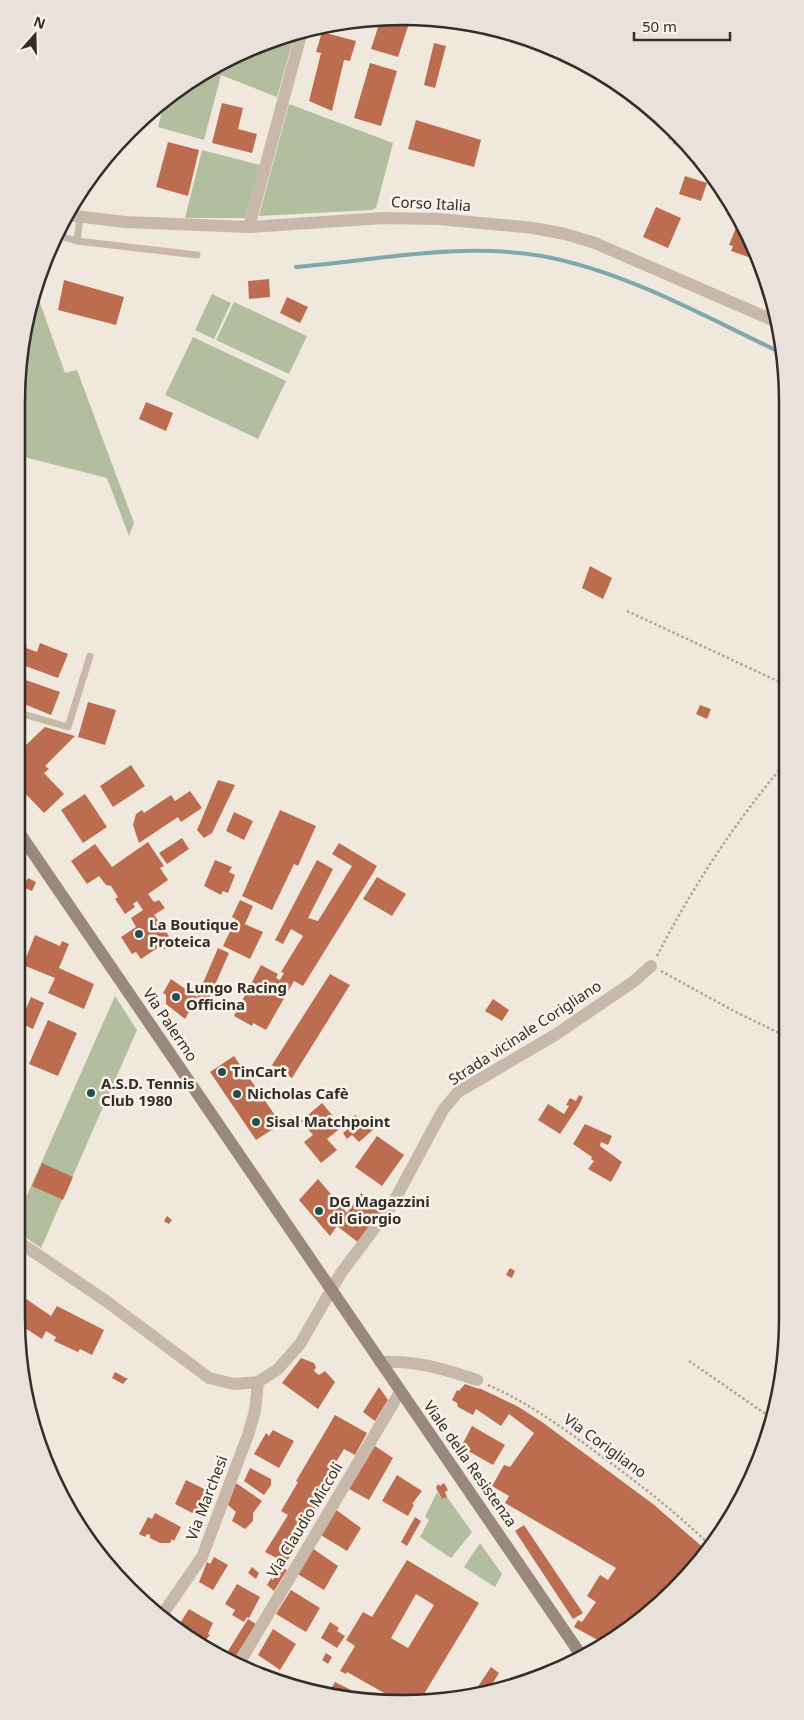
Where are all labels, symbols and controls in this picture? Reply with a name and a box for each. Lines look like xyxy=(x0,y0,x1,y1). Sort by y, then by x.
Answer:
north arrow xyxy=(10,10,60,60)
scale bar xyxy=(634,10,730,42)
text: N xyxy=(31,11,48,33)
text: 50 m xyxy=(642,16,677,36)
street label: Corso Italia xyxy=(391,191,472,215)
place label: La Boutique Proteica xyxy=(149,914,239,951)
marker: La Boutique Proteica xyxy=(133,928,145,940)
street label: Strada vicinale Corigliano xyxy=(444,975,605,1089)
place label: Lungo Racing Officina xyxy=(186,977,287,1014)
street label: Via Palermo xyxy=(139,984,203,1065)
marker: Lungo Racing Officina xyxy=(170,991,182,1003)
place label: TinCart xyxy=(232,1061,287,1081)
marker: TinCart xyxy=(216,1066,228,1078)
place label: A.S.D. Tennis Club 1980 xyxy=(101,1073,195,1110)
place label: Nicholas Cafè xyxy=(247,1083,349,1103)
marker: A.S.D. Tennis Club 1980 xyxy=(85,1087,97,1099)
marker: Nicholas Cafè xyxy=(231,1088,243,1100)
place label: Sisal Matchpoint xyxy=(266,1111,391,1131)
marker: Sisal Matchpoint xyxy=(250,1116,262,1128)
place label: DG Magazzini di Giorgio xyxy=(329,1191,430,1228)
marker: DG Magazzini di Giorgio xyxy=(313,1205,325,1217)
street label: Viale della Resistenza xyxy=(420,1396,522,1531)
street label: Via Corigliano xyxy=(560,1408,651,1482)
street label: Via Marchesi xyxy=(181,1452,231,1543)
street label: Via Claudio Miccoli xyxy=(262,1458,346,1581)

